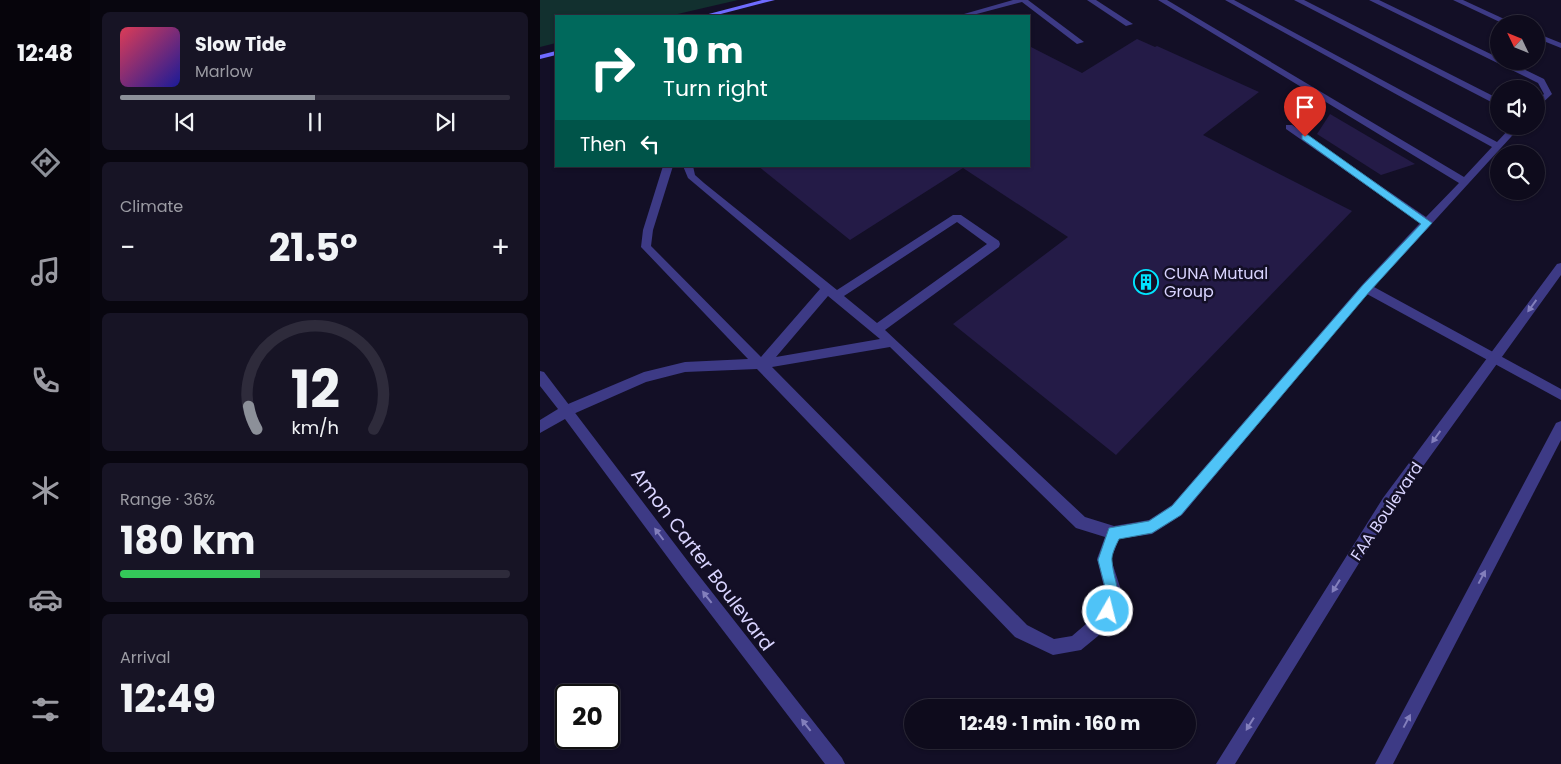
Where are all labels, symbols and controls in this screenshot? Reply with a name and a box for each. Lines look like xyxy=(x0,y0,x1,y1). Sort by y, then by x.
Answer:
north arrow xyxy=(1490,15,1545,70)
map controls xyxy=(1490,15,1545,200)
text: 10 m xyxy=(663,26,743,75)
text: Slow Tide xyxy=(195,31,286,58)
icon: right xyxy=(580,35,645,100)
text: 12:48 xyxy=(17,38,73,69)
text: Marlow xyxy=(195,60,253,83)
text: Turn right xyxy=(663,73,768,104)
button: sound xyxy=(1490,80,1545,135)
pin xyxy=(1284,86,1326,137)
icon: arrive xyxy=(1291,93,1319,121)
icon: previous xyxy=(171,108,199,136)
icon: pause xyxy=(301,108,329,136)
icon: next xyxy=(431,108,459,136)
icon: left xyxy=(636,130,664,158)
text: Then xyxy=(580,131,626,158)
icon: directions xyxy=(28,145,63,180)
button: search xyxy=(1490,145,1545,200)
text: Climate xyxy=(120,195,183,218)
text: 21.5° xyxy=(269,221,358,274)
text: − xyxy=(120,228,135,267)
text: + xyxy=(491,228,510,267)
icon: music xyxy=(28,254,63,289)
place label: CUNA Mutual Group xyxy=(1164,262,1268,303)
building icon: CUNA Mutual Group xyxy=(1133,269,1159,295)
one-way arrow xyxy=(1527,299,1537,313)
text: 12 xyxy=(290,353,340,426)
icon: phone xyxy=(28,363,63,398)
text: km/h xyxy=(291,415,339,440)
one-way arrow xyxy=(1431,430,1442,443)
street label: FAA Boulevard xyxy=(1345,457,1428,565)
street label: Amon Carter Boulevard xyxy=(625,462,781,657)
icon: climate xyxy=(28,473,63,508)
text: Range · 36% xyxy=(120,488,215,511)
text: 180 km xyxy=(120,514,255,567)
one-way arrow xyxy=(653,528,664,541)
one-way arrow xyxy=(1478,570,1486,584)
one-way arrow xyxy=(1331,580,1341,593)
icon: car xyxy=(28,582,63,617)
position arrow xyxy=(1081,584,1133,636)
one-way arrow xyxy=(701,591,712,604)
text: Arrival xyxy=(120,646,170,669)
text: 12:49 xyxy=(120,672,216,725)
speed limit sign: 20 xyxy=(555,684,620,749)
icon: filters xyxy=(28,692,63,727)
text: 12:49 · 1 min · 160 m xyxy=(960,710,1140,737)
one-way arrow xyxy=(1403,714,1411,728)
one-way arrow xyxy=(1245,718,1254,731)
one-way arrow xyxy=(801,719,812,732)

